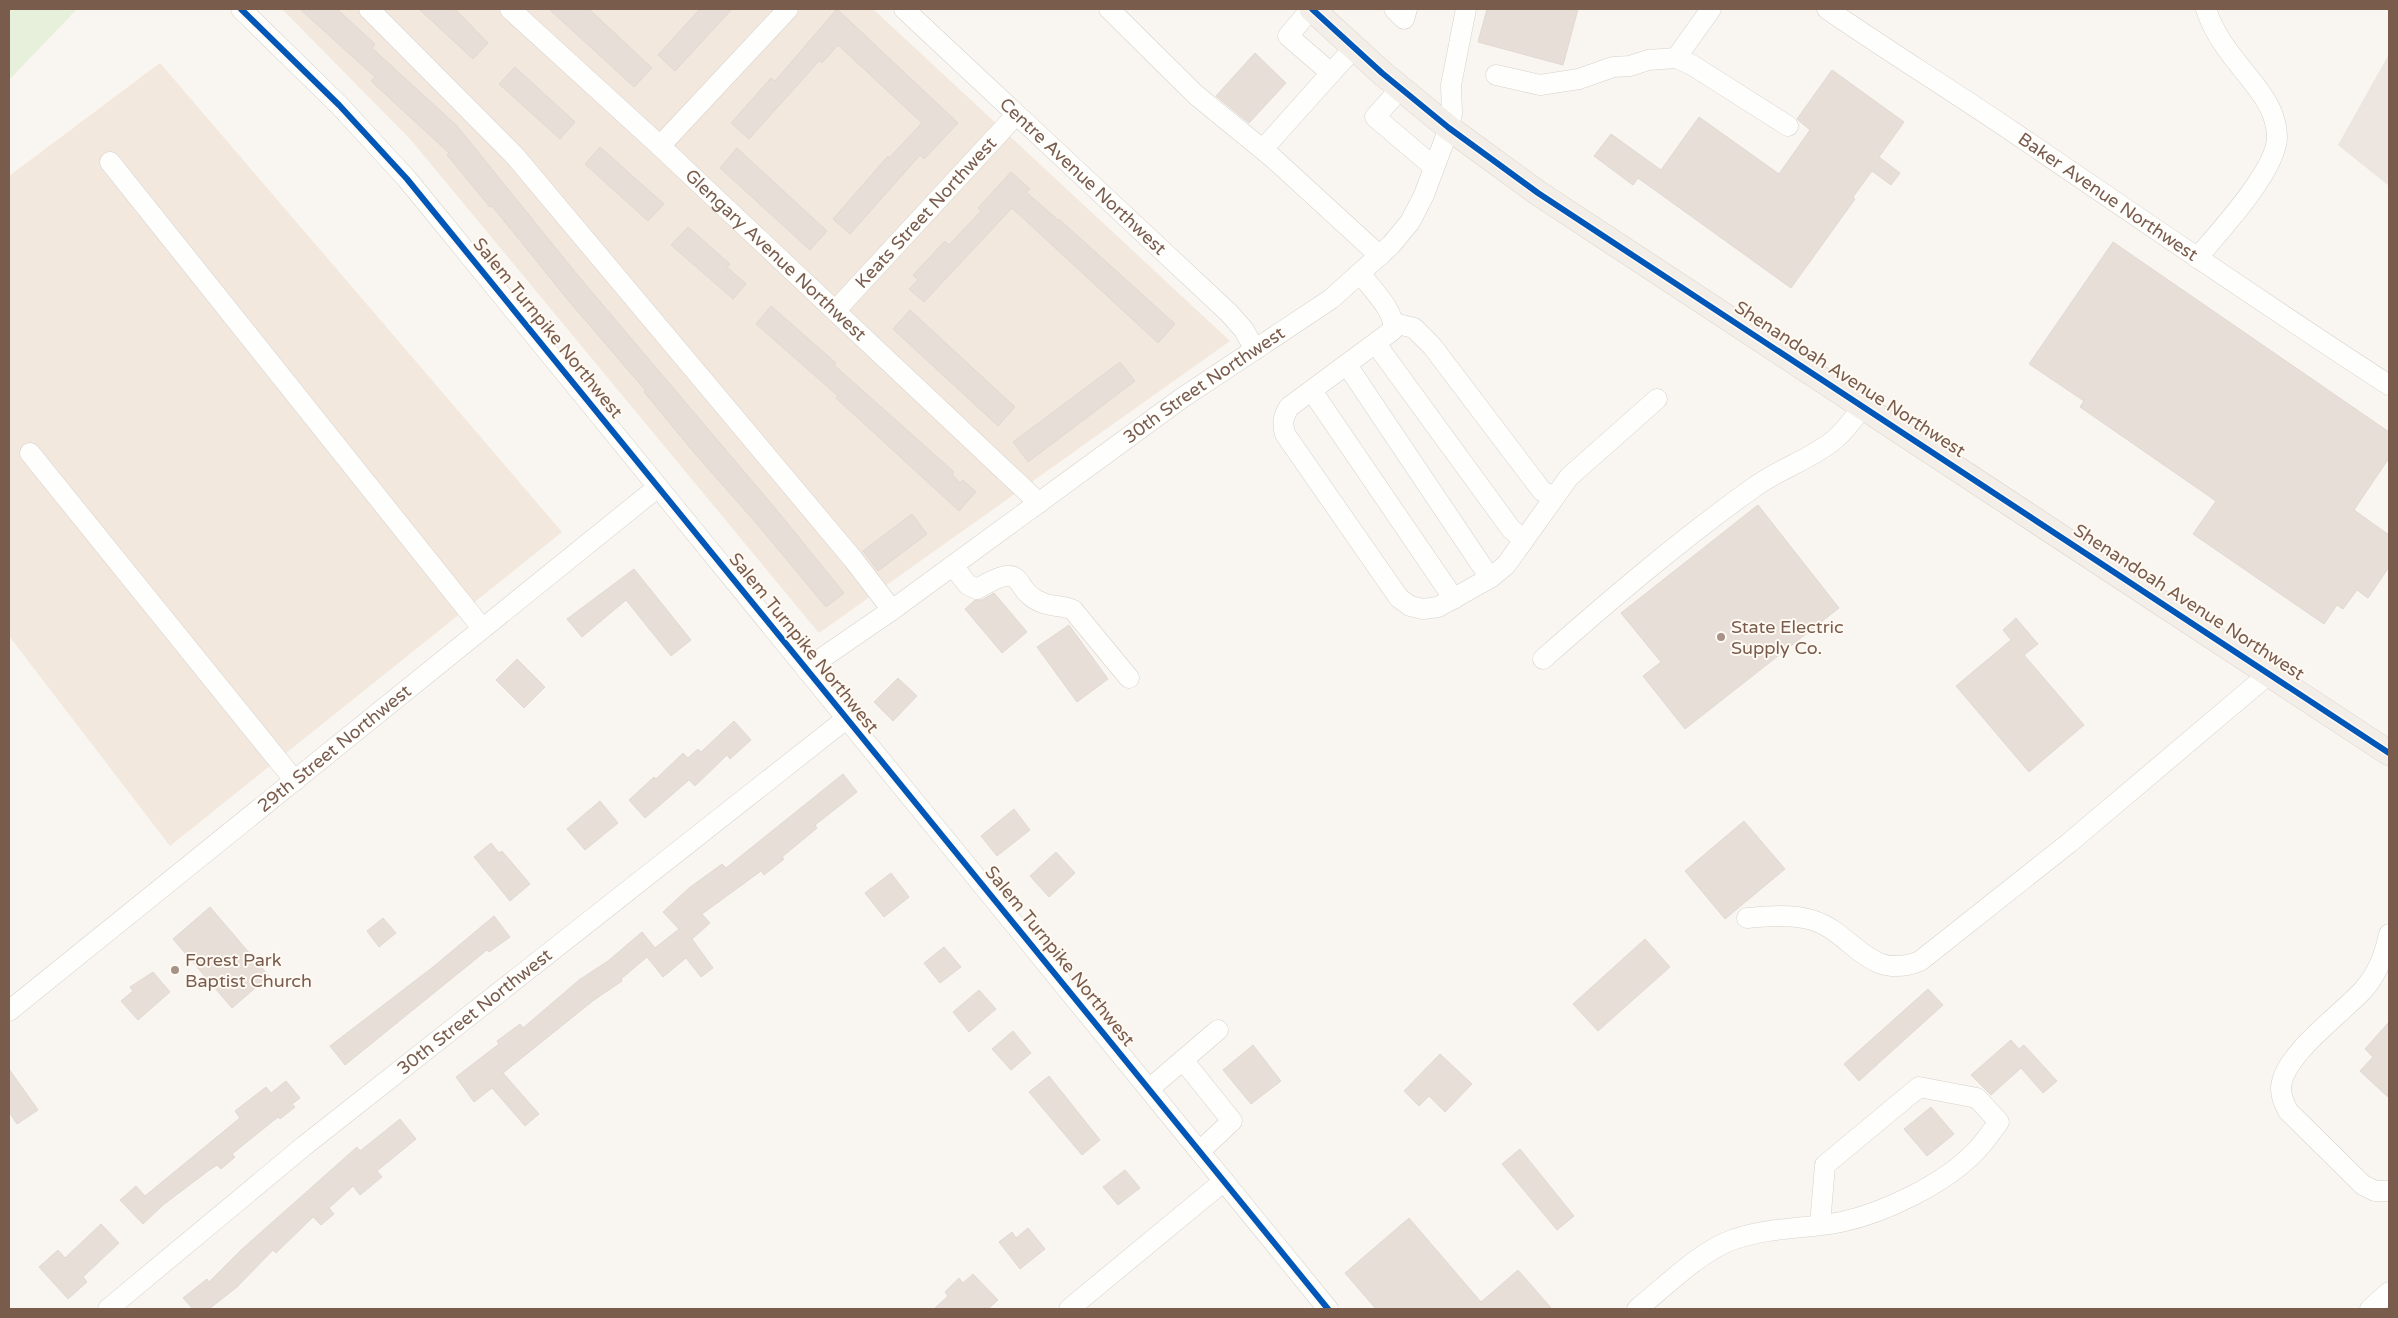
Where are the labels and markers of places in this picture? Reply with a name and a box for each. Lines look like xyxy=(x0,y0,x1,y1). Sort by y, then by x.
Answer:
place label: State Electric Supply Co. xyxy=(1731,616,1844,659)
marker: State Electric Supply Co. xyxy=(1715,631,1727,643)
place label: Forest Park Baptist Church xyxy=(185,949,312,992)
marker: Forest Park Baptist Church xyxy=(169,964,181,976)

